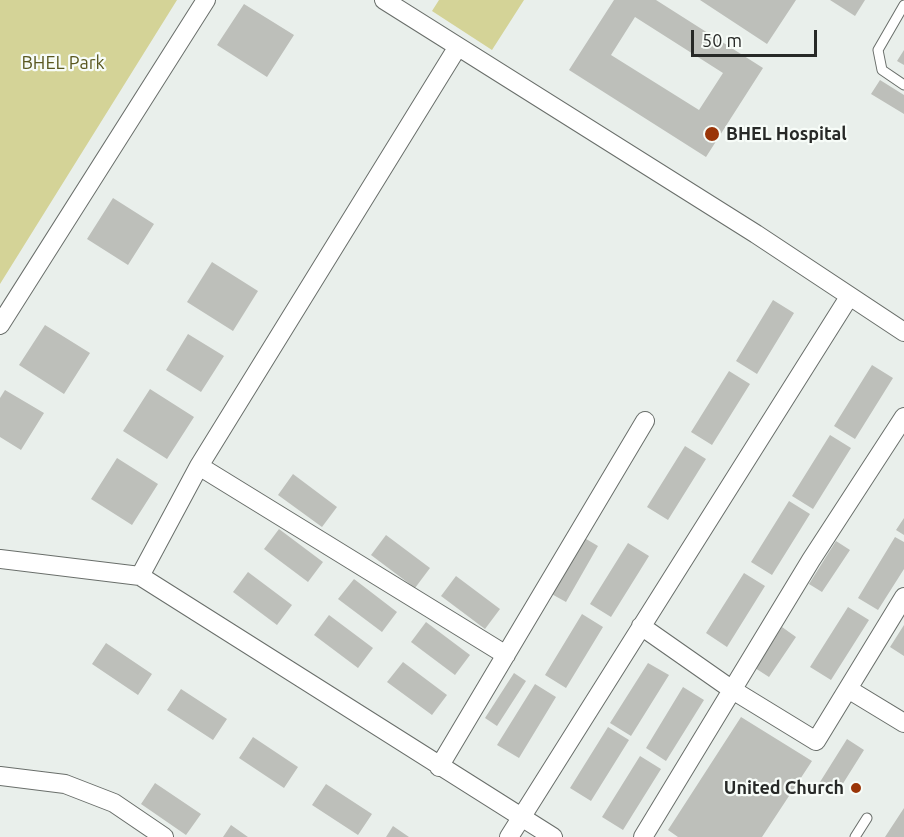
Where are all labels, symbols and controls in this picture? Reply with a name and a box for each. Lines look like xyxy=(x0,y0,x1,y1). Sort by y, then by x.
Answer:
scale bar xyxy=(694,18,820,56)
text: 50 m xyxy=(702,30,742,50)
park label: BHEL Park xyxy=(21,52,105,74)
place label: BHEL Hospital xyxy=(726,123,847,145)
marker: BHEL Hospital xyxy=(703,125,721,143)
place label: United Church xyxy=(724,777,844,799)
marker: United Church xyxy=(849,781,863,795)

